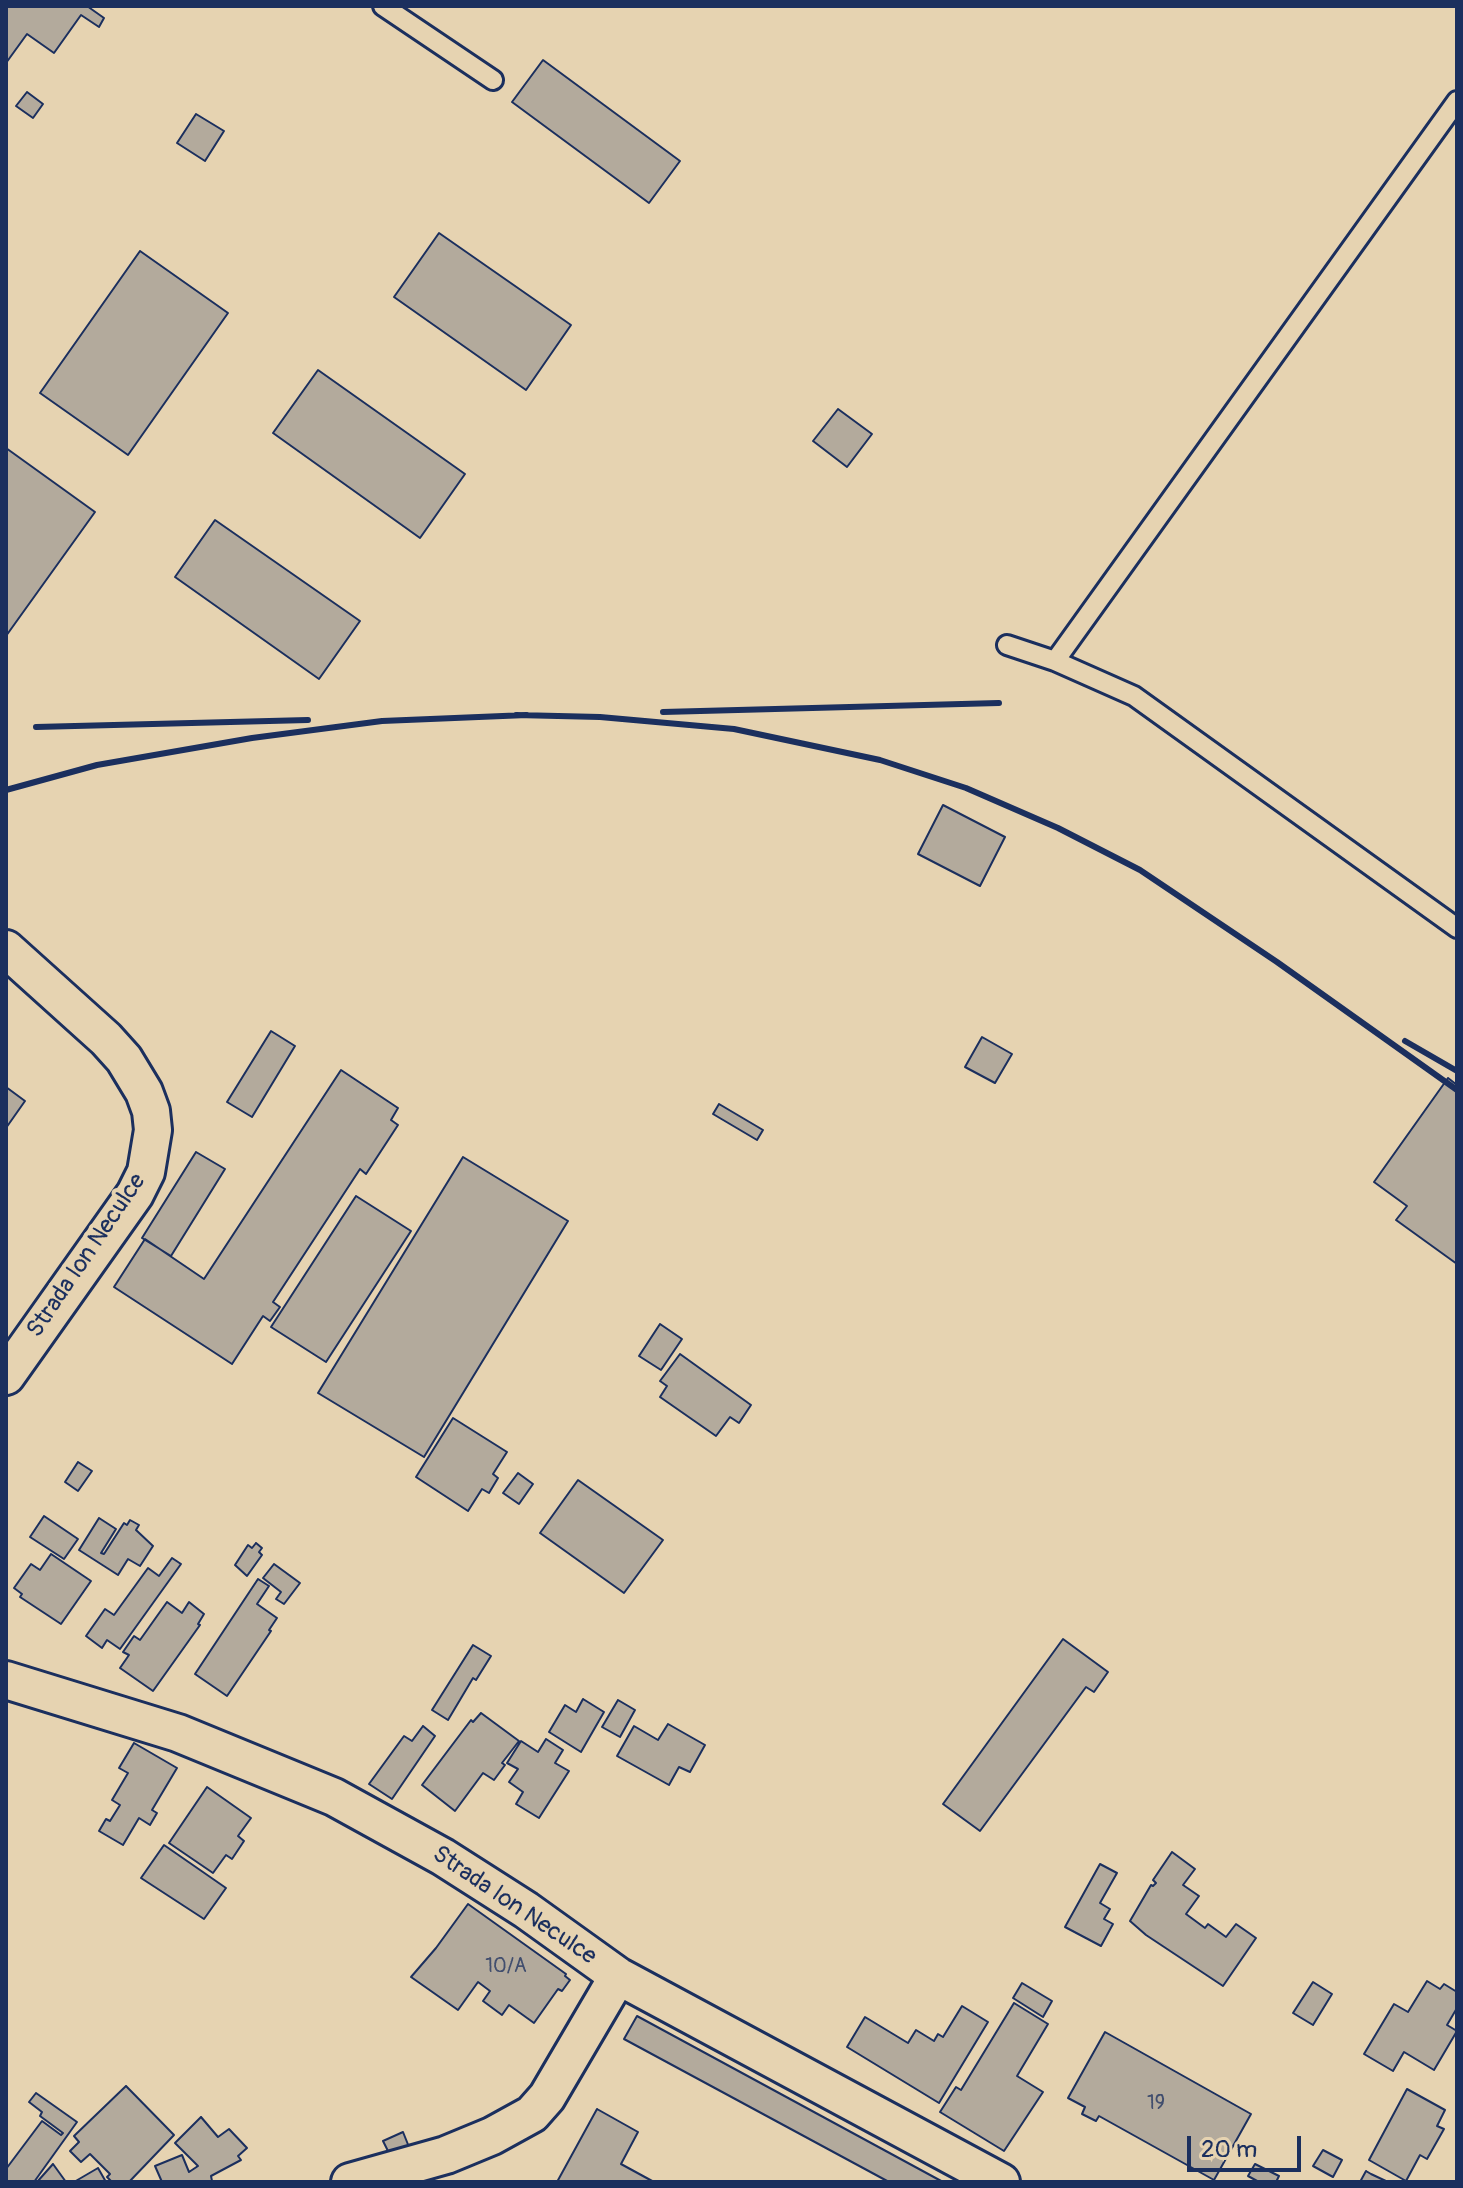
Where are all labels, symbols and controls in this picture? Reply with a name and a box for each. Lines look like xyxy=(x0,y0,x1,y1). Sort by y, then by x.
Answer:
street label: Strada Ion Neculce xyxy=(21,1168,153,1344)
street label: Strada Ion Neculce xyxy=(426,1840,602,1972)
house number: 10/A xyxy=(485,1955,527,1979)
house number: 19 xyxy=(1147,2092,1165,2116)
scale bar xyxy=(1191,2120,1305,2170)
text: 20 m xyxy=(1201,2135,1257,2164)

